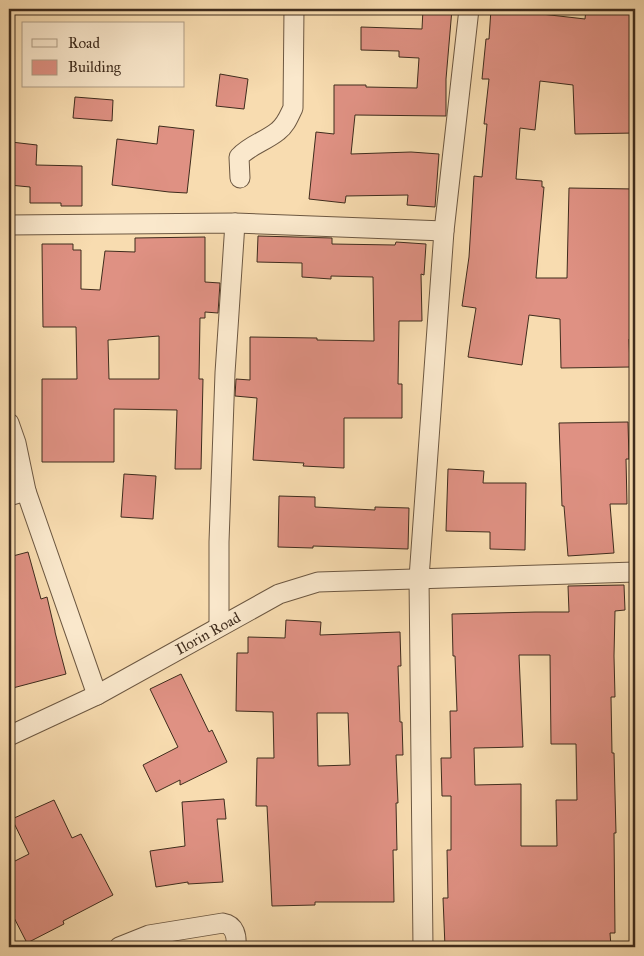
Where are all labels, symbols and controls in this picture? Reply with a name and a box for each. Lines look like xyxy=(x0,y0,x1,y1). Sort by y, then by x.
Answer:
legend xyxy=(22,22,185,88)
text: Road xyxy=(68,34,100,52)
text: Building xyxy=(68,58,122,76)
street label: Ilorin Road xyxy=(172,608,244,659)

